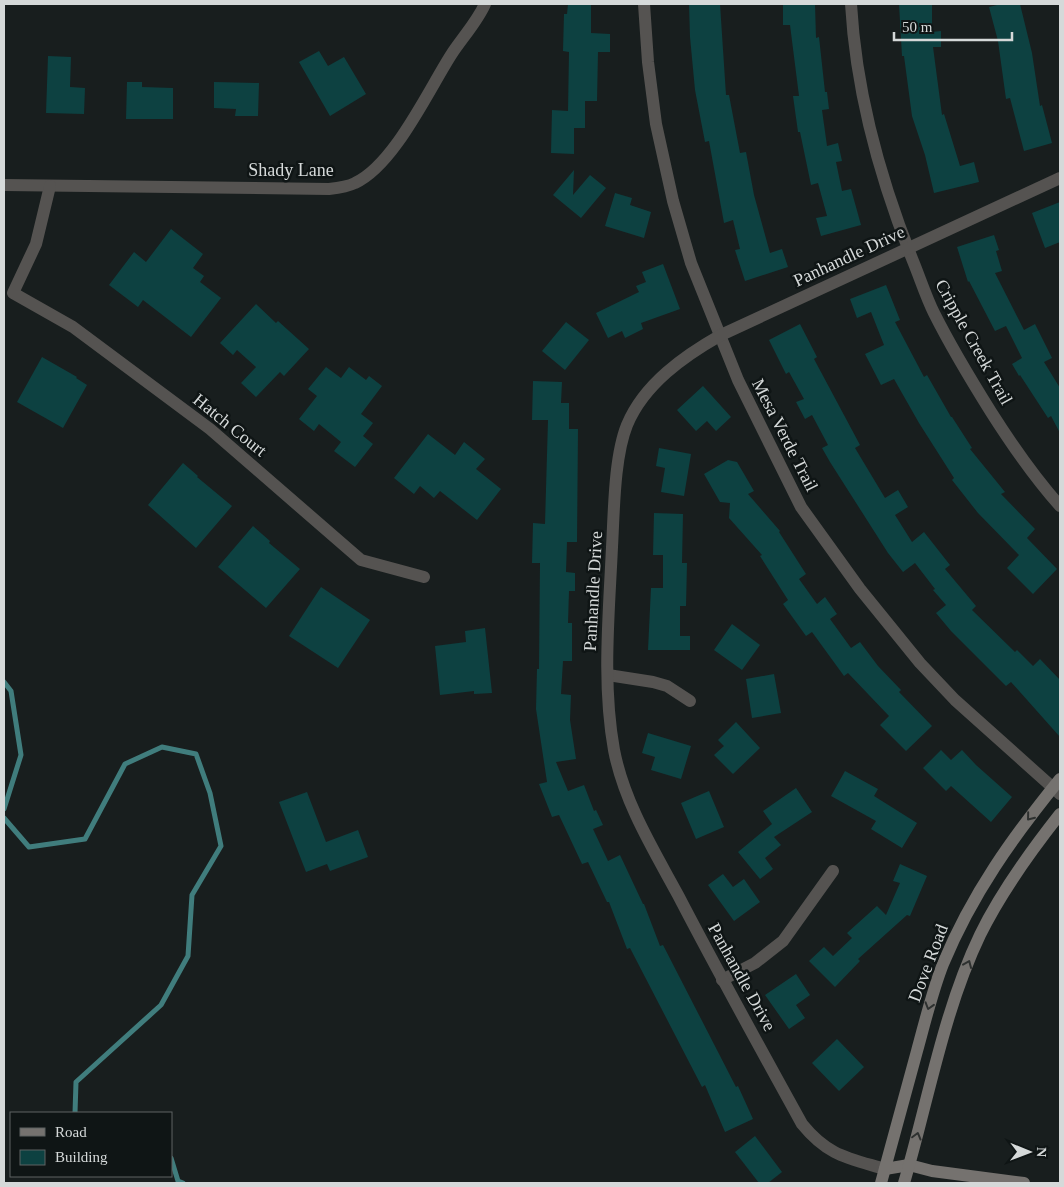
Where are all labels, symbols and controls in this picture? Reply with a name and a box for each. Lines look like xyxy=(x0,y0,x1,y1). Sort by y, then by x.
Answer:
scale bar xyxy=(894,10,1012,42)
text: 50 m xyxy=(902,19,933,35)
street label: Shady Lane xyxy=(248,160,334,180)
street label: Panhandle Drive xyxy=(790,221,908,291)
street label: Cripple Creek Trail xyxy=(931,276,1017,408)
street label: Mesa Verde Trail xyxy=(748,375,822,495)
street label: Hatch Court xyxy=(189,389,271,461)
street label: Panhandle Drive xyxy=(580,530,606,652)
one-way arrow xyxy=(1027,811,1035,820)
street label: Panhandle Drive xyxy=(704,919,780,1035)
street label: Dove Road xyxy=(904,921,952,1005)
one-way arrow xyxy=(962,960,973,969)
one-way arrow xyxy=(925,1001,935,1010)
legend xyxy=(10,1112,172,1177)
text: Road xyxy=(55,1124,87,1140)
north arrow xyxy=(1004,1127,1054,1177)
one-way arrow xyxy=(912,1133,922,1141)
text: N xyxy=(1034,1147,1049,1157)
text: Building xyxy=(55,1149,108,1165)

